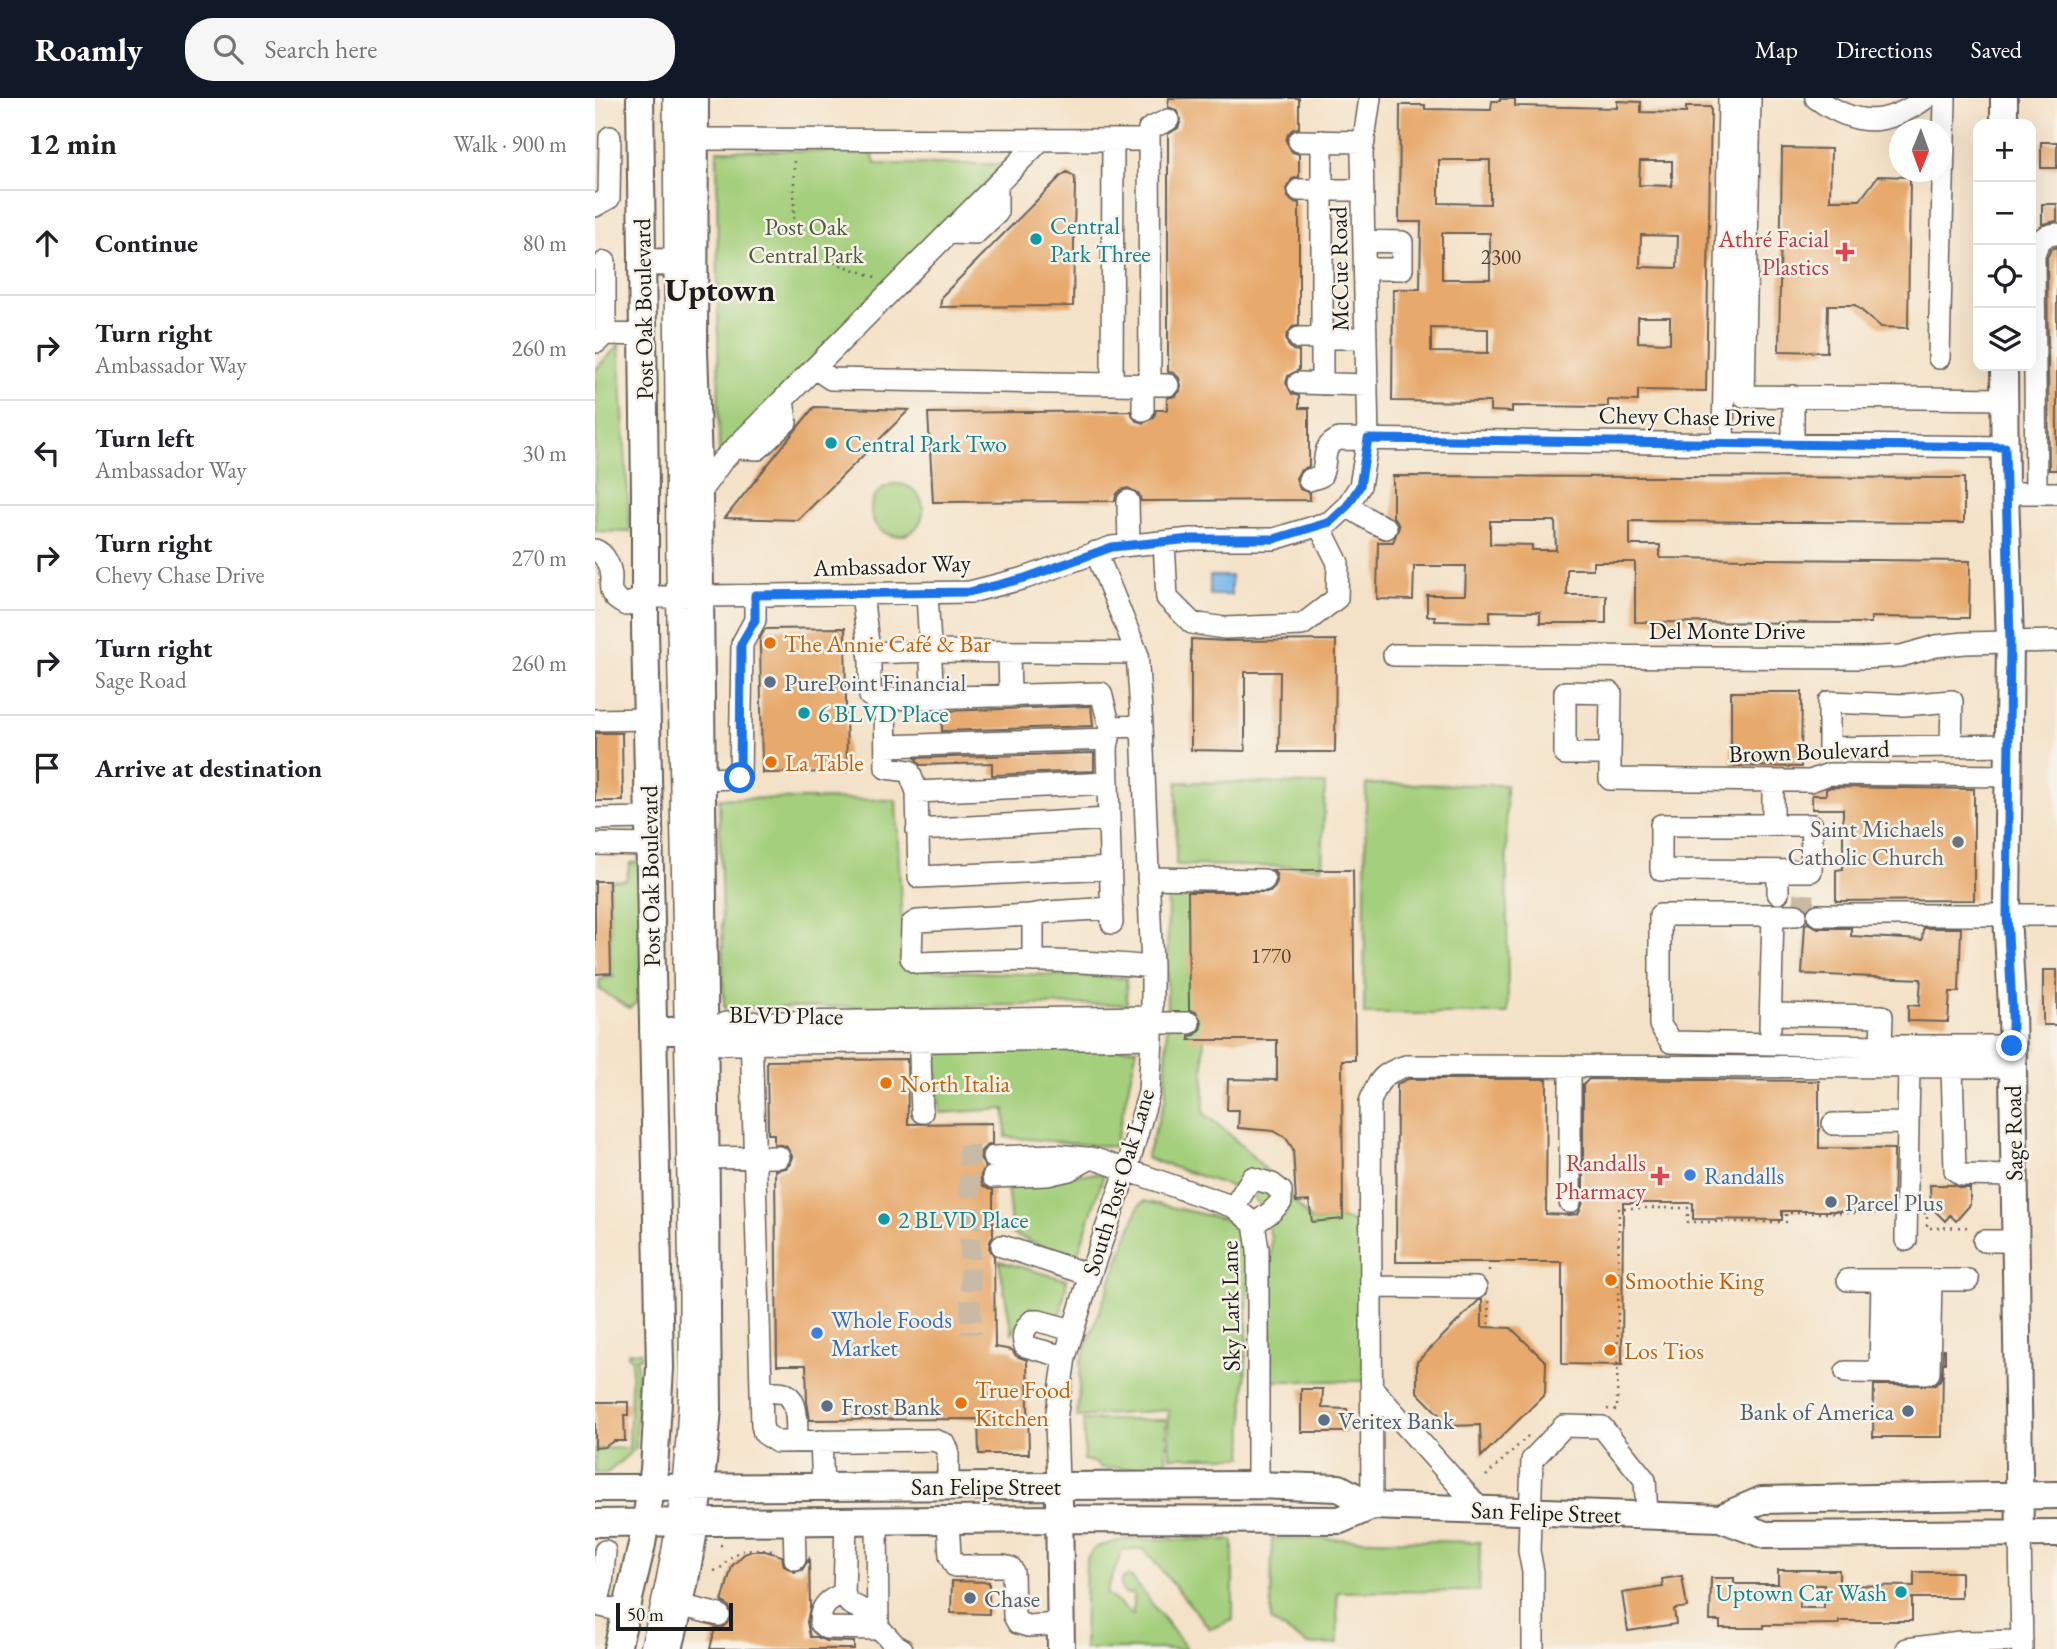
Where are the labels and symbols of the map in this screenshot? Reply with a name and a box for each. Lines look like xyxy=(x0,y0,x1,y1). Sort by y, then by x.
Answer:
north arrow xyxy=(1889,119,1952,182)
street label: McCue Road xyxy=(1322,205,1356,332)
place label: Central Park Three xyxy=(1050,210,1151,269)
park label: Post Oak Central Park xyxy=(748,211,865,270)
street label: Post Oak Boulevard xyxy=(626,217,660,400)
place label: Athré Facial Plastics xyxy=(1717,223,1829,282)
marker: Central Park Three xyxy=(1028,231,1044,247)
marker: Athré Facial Plastics xyxy=(1835,242,1855,262)
house number: 2300 xyxy=(1481,243,1521,270)
district label: Uptown xyxy=(665,269,775,311)
street label: Chevy Chase Drive xyxy=(1598,399,1776,433)
place label: Central Park Two xyxy=(845,428,1007,459)
marker: Central Park Two xyxy=(823,435,839,451)
street label: Ambassador Way xyxy=(811,547,972,583)
street label: Del Monte Drive xyxy=(1649,615,1805,646)
place label: The Annie Café & Bar xyxy=(784,628,991,659)
marker: The Annie Café & Bar xyxy=(762,635,778,651)
place label: PurePoint Financial xyxy=(784,667,966,698)
marker: PurePoint Financial xyxy=(762,674,778,690)
place label: 6 BLVD Place xyxy=(818,698,949,729)
marker: 6 BLVD Place xyxy=(796,705,812,721)
street label: Brown Boulevard xyxy=(1728,733,1891,769)
place label: La Table xyxy=(785,747,864,778)
marker: La Table xyxy=(763,754,779,770)
route start xyxy=(724,762,755,793)
street label: Post Oak Boulevard xyxy=(633,784,667,967)
place label: Saint Michaels Catholic Church xyxy=(1788,813,1944,872)
marker: Saint Michaels Catholic Church xyxy=(1950,834,1966,850)
house number: 1770 xyxy=(1251,942,1291,969)
street label: BLVD Place xyxy=(729,999,843,1031)
route end xyxy=(1996,1030,2027,1061)
place label: North Italia xyxy=(900,1068,1011,1099)
marker: North Italia xyxy=(878,1075,894,1091)
street label: Sage Road xyxy=(1997,1084,2029,1181)
street label: South Post Oak Lane xyxy=(1075,1085,1161,1279)
place label: Randalls Pharmacy xyxy=(1555,1147,1646,1206)
place label: Randalls xyxy=(1704,1160,1784,1191)
marker: Randalls xyxy=(1682,1167,1698,1183)
marker: Randalls Pharmacy xyxy=(1652,1168,1668,1184)
place label: Parcel Plus xyxy=(1845,1187,1943,1218)
marker: Parcel Plus xyxy=(1823,1194,1839,1210)
place label: 2 BLVD Place xyxy=(898,1204,1029,1235)
marker: 2 BLVD Place xyxy=(876,1211,892,1227)
street label: Sky Lark Lane xyxy=(1213,1240,1247,1372)
place label: Smoothie King xyxy=(1625,1265,1764,1296)
marker: Smoothie King xyxy=(1603,1272,1619,1288)
place label: Whole Foods Market xyxy=(831,1304,952,1363)
marker: Whole Foods Market xyxy=(809,1325,825,1341)
place label: Los Tios xyxy=(1624,1335,1704,1366)
marker: Los Tios xyxy=(1602,1342,1618,1358)
place label: True Food Kitchen xyxy=(975,1374,1072,1433)
place label: Frost Bank xyxy=(841,1391,942,1422)
marker: True Food Kitchen xyxy=(953,1395,969,1411)
place label: Bank of America xyxy=(1740,1396,1894,1427)
marker: Frost Bank xyxy=(819,1398,835,1414)
marker: Bank of America xyxy=(1900,1403,1916,1419)
place label: Veritex Bank xyxy=(1338,1405,1455,1436)
marker: Veritex Bank xyxy=(1316,1412,1332,1428)
street label: San Felipe Street xyxy=(911,1471,1062,1502)
street label: San Felipe Street xyxy=(1470,1494,1622,1530)
place label: Uptown Car Wash xyxy=(1715,1577,1887,1608)
place label: Chase xyxy=(984,1583,1040,1614)
marker: Uptown Car Wash xyxy=(1893,1584,1909,1600)
marker: Chase xyxy=(962,1590,978,1606)
scale bar xyxy=(616,1600,733,1632)

